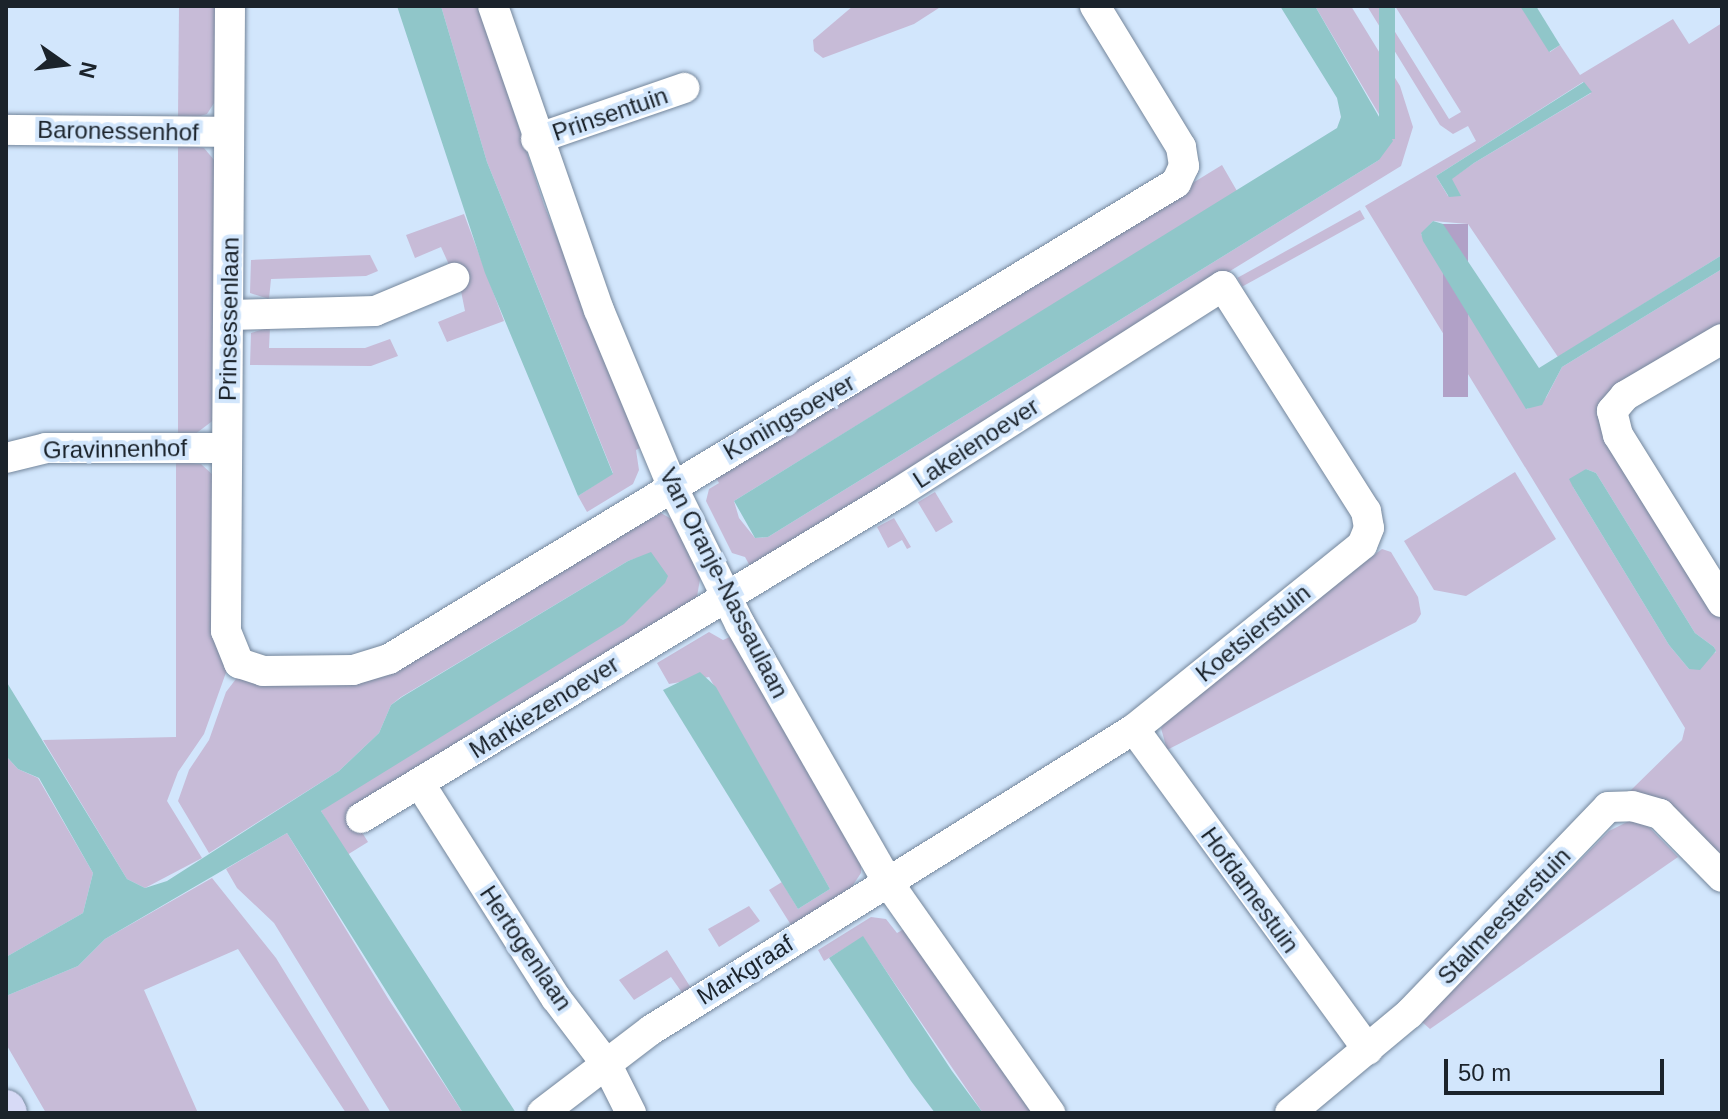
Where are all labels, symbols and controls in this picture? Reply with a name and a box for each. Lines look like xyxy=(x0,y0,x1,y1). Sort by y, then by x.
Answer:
north arrow xyxy=(24,24,104,104)
text: N xyxy=(74,59,102,81)
street label: Prinsentuin xyxy=(549,81,671,147)
street label: Baronessenhof xyxy=(37,115,199,147)
street label: Prinsessenlaan xyxy=(213,237,245,401)
street label: Koningsoever xyxy=(718,368,860,466)
street label: Lakeienoever xyxy=(908,392,1044,494)
street label: Gravinnenhof xyxy=(43,433,187,465)
street label: Van Oranje-Nassaulaan xyxy=(653,463,795,703)
street label: Koetsierstuin xyxy=(1190,578,1316,688)
street label: Markiezenoever xyxy=(464,650,624,764)
street label: Hofdamestuin xyxy=(1195,822,1305,958)
street label: Stalmeesterstuin xyxy=(1432,842,1576,990)
street label: Hertogenlaan xyxy=(474,880,578,1016)
street label: Markgraaf xyxy=(692,929,798,1011)
scale bar xyxy=(1448,1043,1668,1093)
text: 50 m xyxy=(1458,1059,1511,1086)

